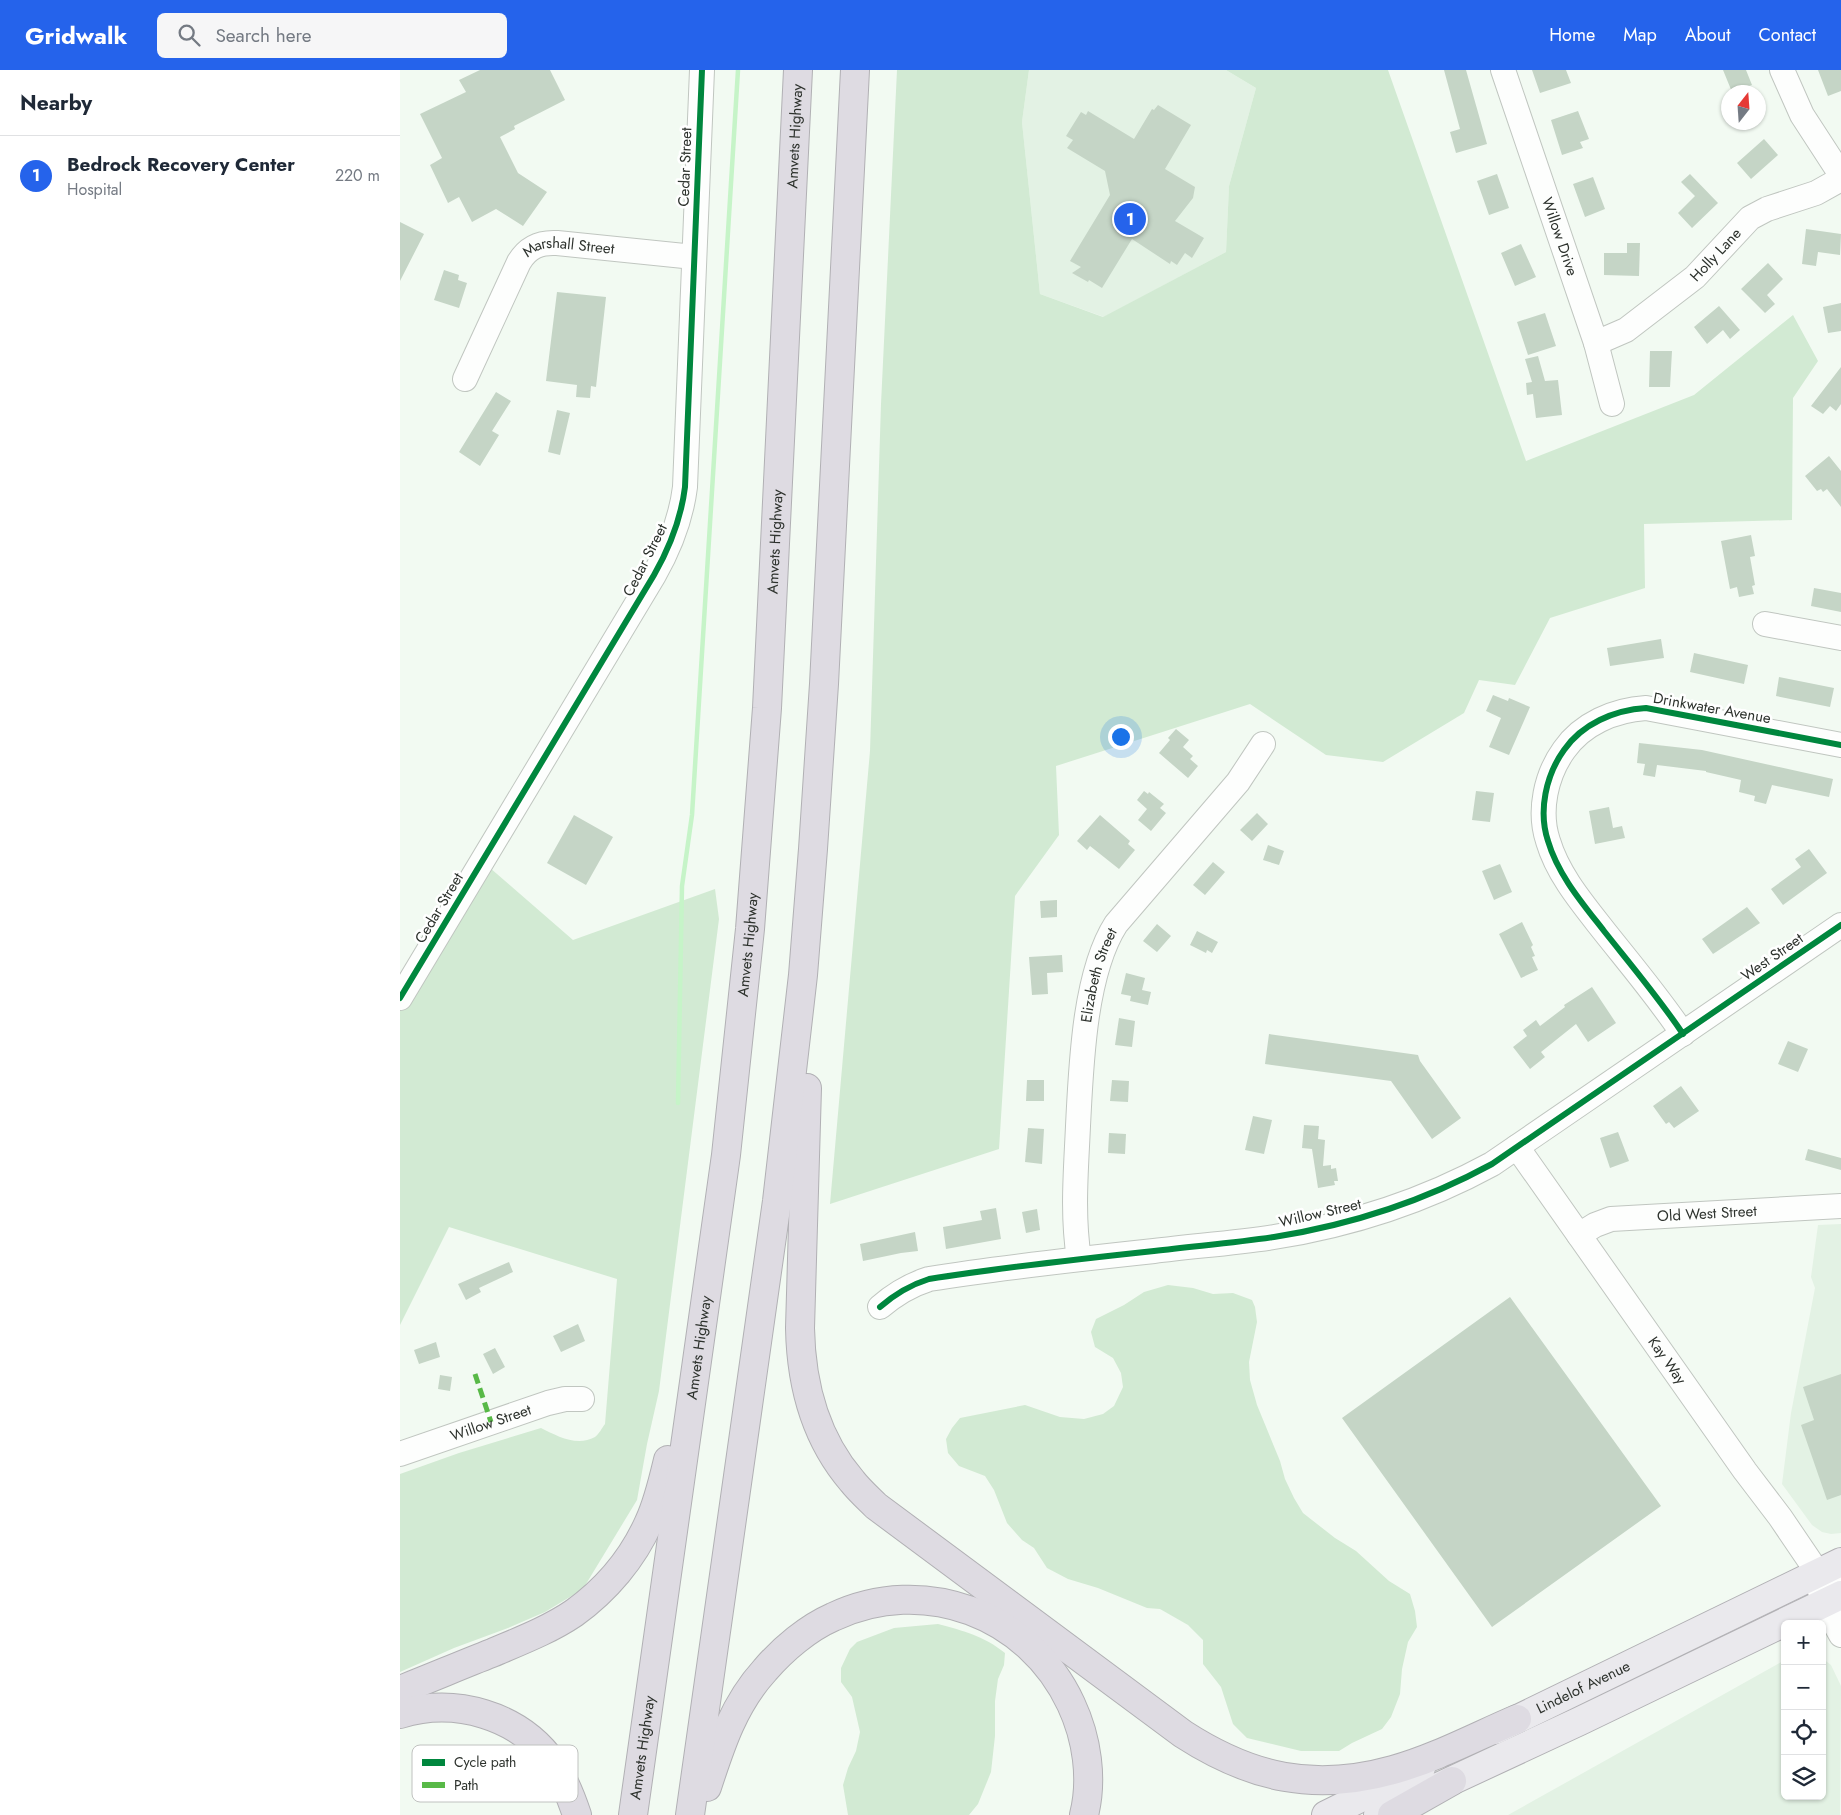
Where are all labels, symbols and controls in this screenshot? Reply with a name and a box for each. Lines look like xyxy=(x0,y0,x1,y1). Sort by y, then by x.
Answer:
search box xyxy=(157,13,507,58)
text: Gridwalk xyxy=(25,18,127,53)
icon: search xyxy=(175,21,203,49)
text: Search here xyxy=(215,22,311,49)
text: Home xyxy=(1549,22,1595,48)
text: Map xyxy=(1623,22,1657,48)
text: About xyxy=(1685,22,1730,48)
text: Contact xyxy=(1758,22,1816,48)
street label: Amvets Highway xyxy=(781,83,808,189)
north arrow xyxy=(1721,85,1766,130)
text: Nearby xyxy=(20,88,92,118)
street label: Cedar Street xyxy=(673,127,697,207)
text: Bedrock Recovery Center xyxy=(67,151,295,178)
text: 1 xyxy=(32,164,40,187)
text: 220 m xyxy=(335,164,380,187)
text: Hospital xyxy=(67,178,122,201)
street label: Willow Drive xyxy=(1536,194,1583,279)
pin: 1 xyxy=(1114,200,1146,238)
street label: Holly Lane xyxy=(1685,223,1747,287)
street label: Marshall Street xyxy=(518,232,616,263)
street label: Amvets Highway xyxy=(762,488,789,595)
street label: Cedar Street xyxy=(617,519,673,600)
street label: Drinkwater Avenue xyxy=(1651,687,1773,729)
your location xyxy=(1108,724,1134,750)
street label: Cedar Street xyxy=(409,868,469,948)
street label: Amvets Highway xyxy=(732,891,764,998)
street label: Elizabeth Street xyxy=(1075,923,1123,1024)
street label: West Street xyxy=(1736,927,1808,986)
street label: Willow Street xyxy=(1277,1193,1364,1233)
street label: Old West Street xyxy=(1656,1200,1758,1227)
street label: Amvets Highway xyxy=(681,1294,717,1401)
street label: Kay Way xyxy=(1643,1332,1692,1389)
street label: Willow Street xyxy=(447,1398,535,1447)
map controls xyxy=(1781,1620,1826,1800)
button: + xyxy=(1781,1620,1826,1665)
street label: Lindelof Avenue xyxy=(1532,1655,1634,1719)
button: − xyxy=(1781,1665,1826,1710)
street label: Amvets Highway xyxy=(624,1694,661,1801)
button: locate xyxy=(1781,1710,1826,1755)
legend xyxy=(412,1745,578,1802)
text: Cycle path xyxy=(454,1752,516,1772)
button: layers xyxy=(1781,1755,1826,1800)
text: Path xyxy=(454,1775,479,1795)

